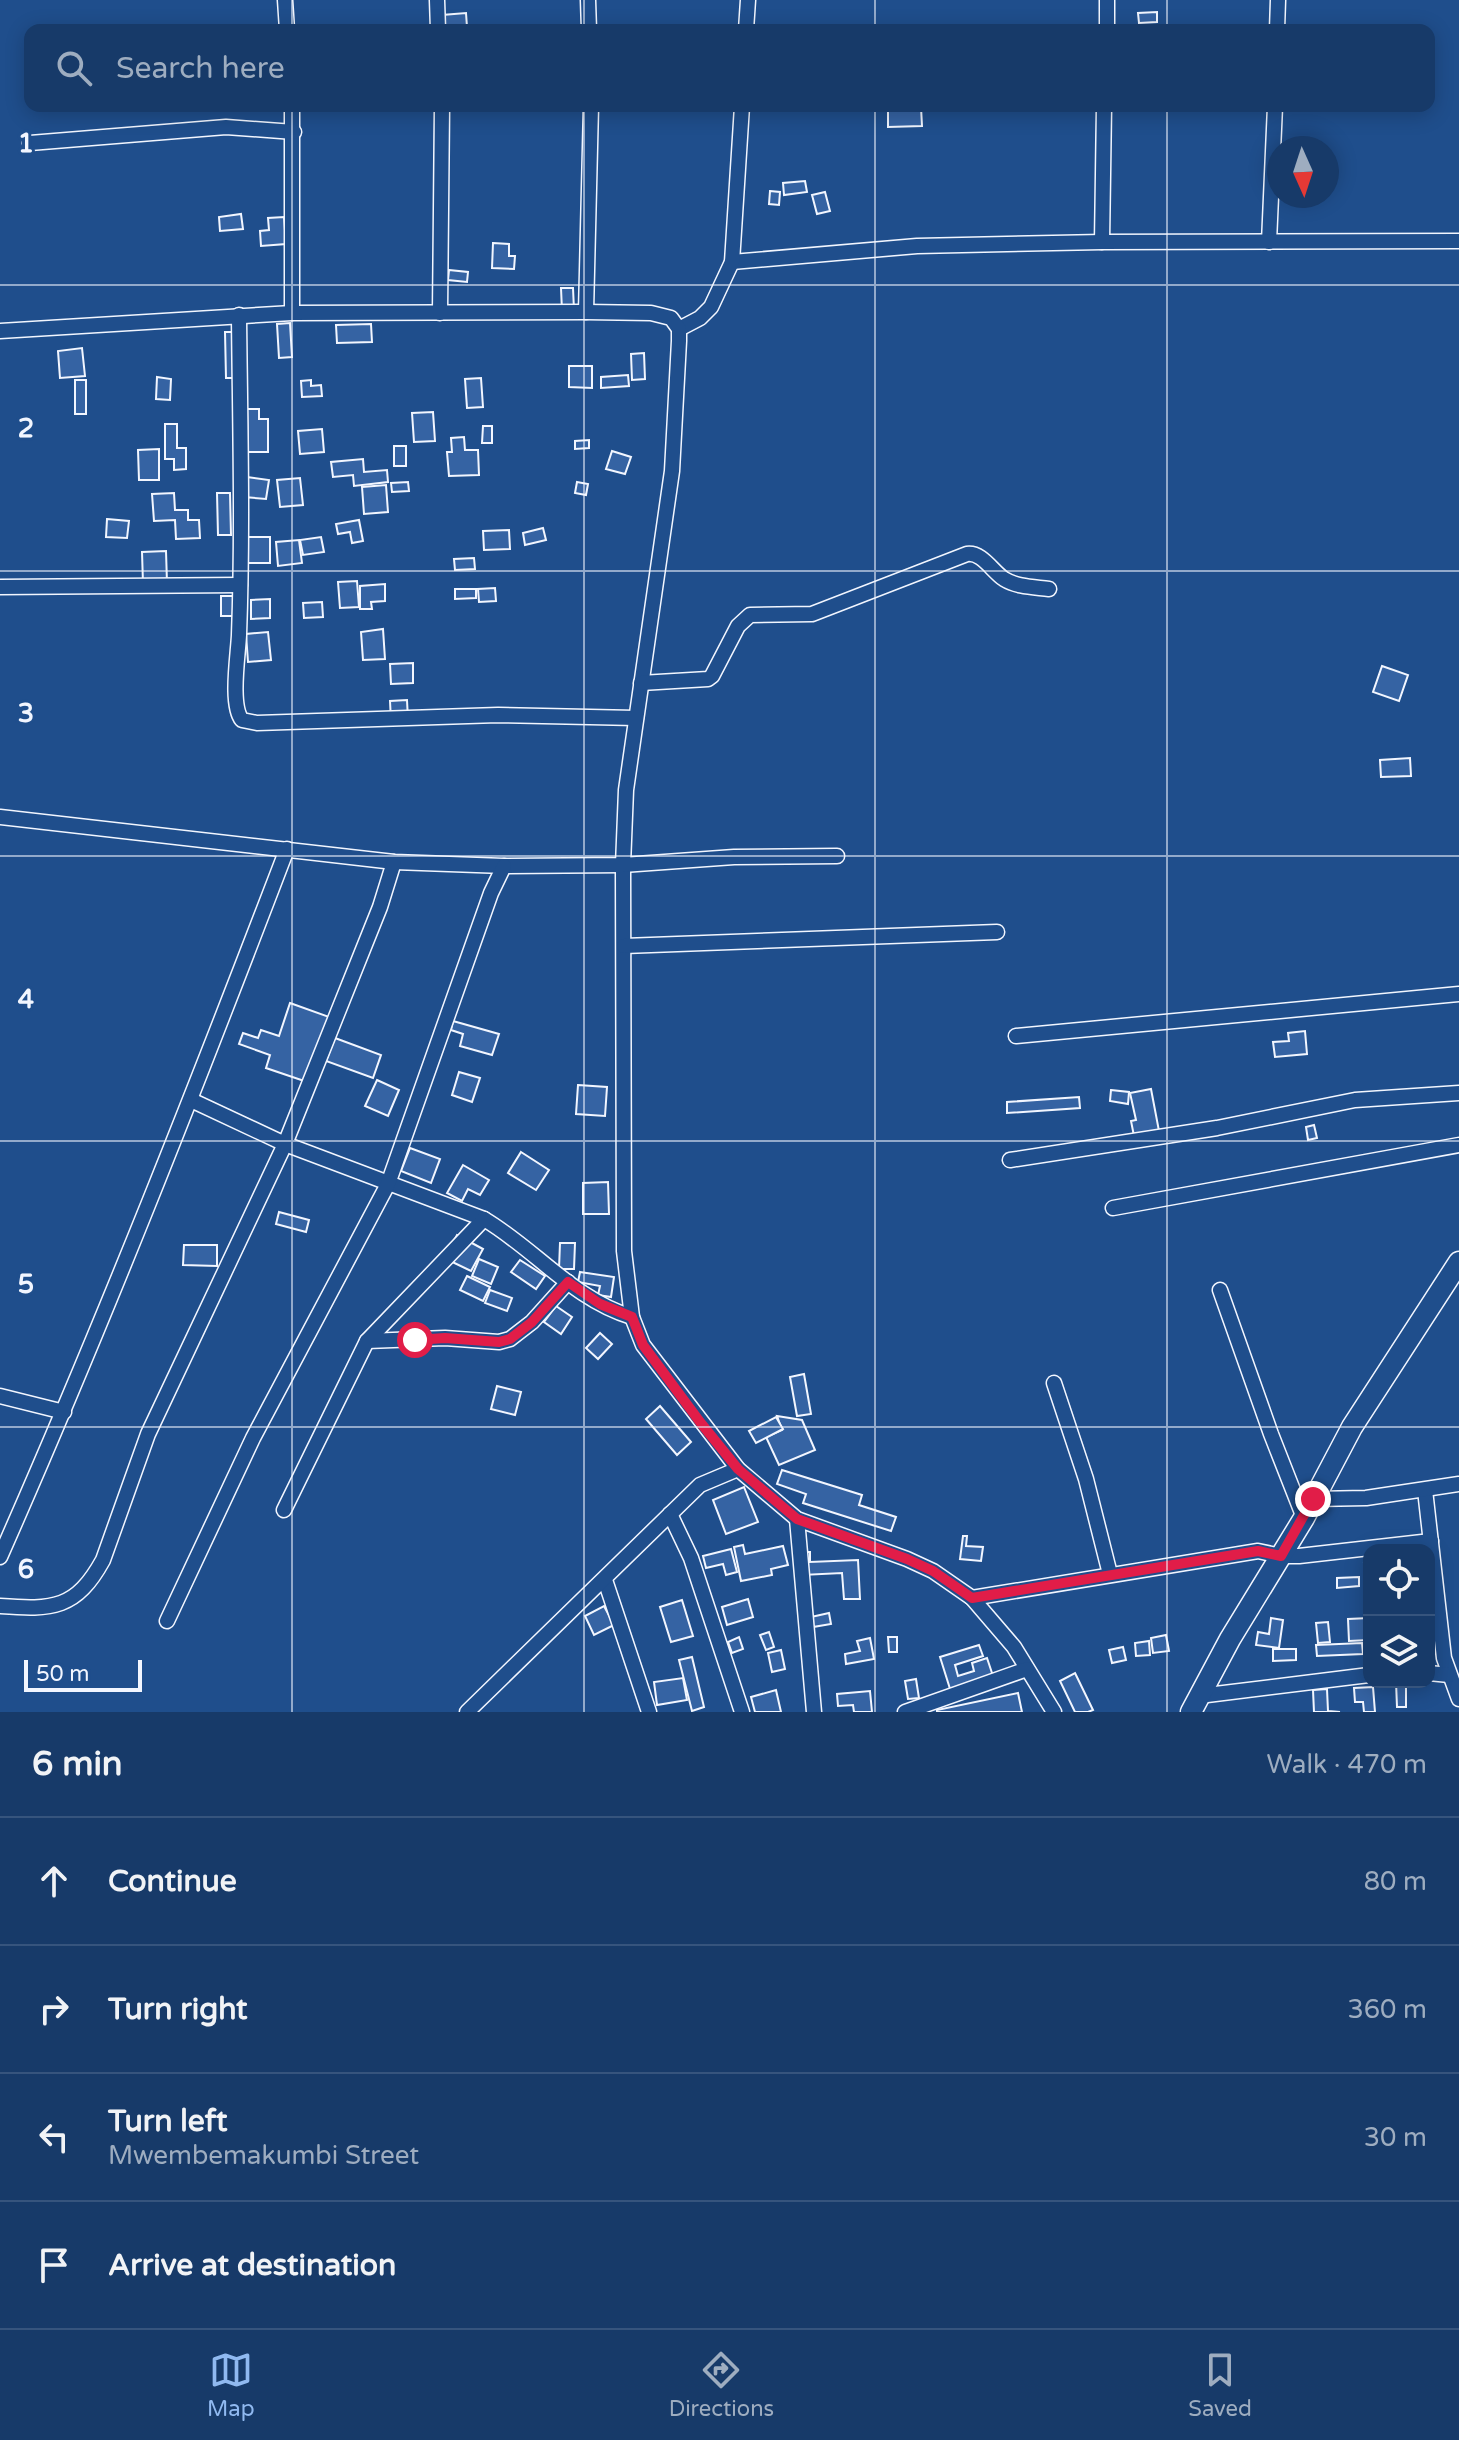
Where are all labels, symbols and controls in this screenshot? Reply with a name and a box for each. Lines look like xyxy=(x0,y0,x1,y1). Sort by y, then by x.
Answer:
search box xyxy=(24,24,1435,112)
icon: search xyxy=(52,46,96,90)
text: Search here xyxy=(116,50,285,87)
text: 1 xyxy=(18,128,34,159)
north arrow xyxy=(1267,136,1339,208)
text: 2 xyxy=(18,413,34,444)
text: 3 xyxy=(18,698,34,729)
text: 4 xyxy=(18,984,34,1015)
text: 5 xyxy=(18,1269,34,1300)
route start xyxy=(397,1322,433,1358)
route end xyxy=(1295,1481,1331,1517)
map controls xyxy=(1363,1544,1435,1688)
button: locate xyxy=(1363,1544,1435,1616)
text: 6 xyxy=(18,1554,34,1585)
button: layers xyxy=(1363,1616,1435,1688)
scale bar xyxy=(24,1656,142,1692)
text: 50 m xyxy=(36,1661,90,1687)
text: 6 min xyxy=(32,1744,123,1785)
text: Walk · 470 m xyxy=(1267,1749,1427,1780)
icon: ahead xyxy=(32,1859,76,1903)
text: Continue xyxy=(108,1863,237,1900)
text: 80 m xyxy=(1364,1866,1427,1897)
icon: right xyxy=(32,1987,76,2031)
text: Turn right xyxy=(108,1991,248,2028)
text: 360 m xyxy=(1347,1994,1427,2025)
text: Turn left xyxy=(108,2103,227,2140)
icon: left xyxy=(32,2115,76,2159)
text: 30 m xyxy=(1364,2122,1427,2153)
text: Mwembemakumbi Street xyxy=(108,2140,419,2171)
icon: arrive xyxy=(32,2243,76,2287)
text: Arrive at destination xyxy=(108,2247,396,2284)
tab: Map xyxy=(207,2348,255,2422)
tab: Directions xyxy=(669,2348,774,2422)
tab: Saved xyxy=(1188,2348,1252,2422)

